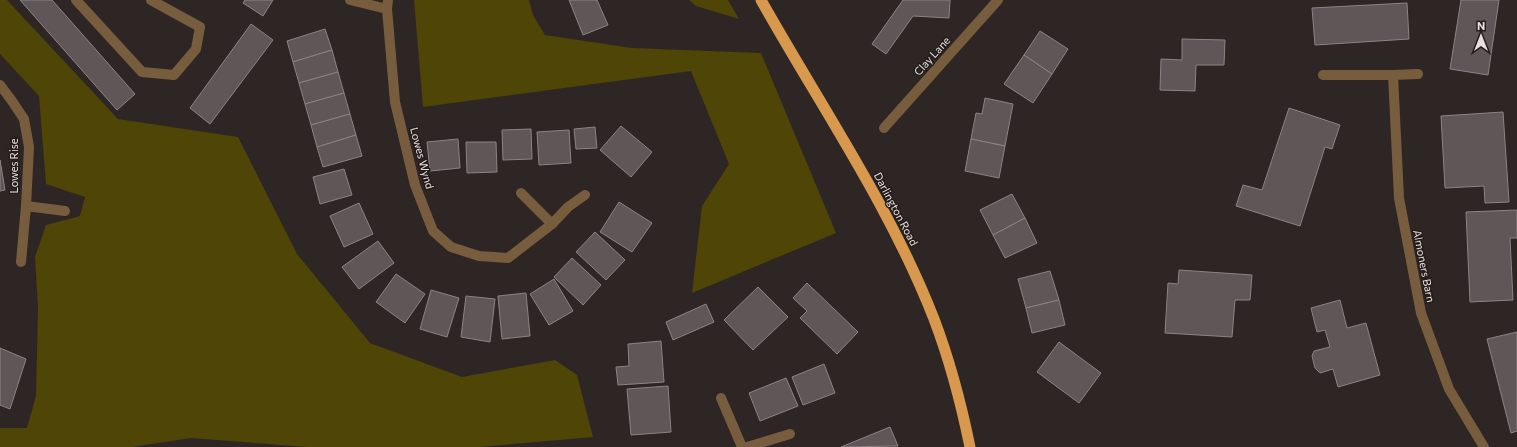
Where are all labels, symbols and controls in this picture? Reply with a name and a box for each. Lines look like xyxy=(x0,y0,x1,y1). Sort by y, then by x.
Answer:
north arrow xyxy=(1461,16,1501,56)
text: N xyxy=(1477,19,1485,32)
street label: Clay Lane xyxy=(911,33,953,78)
street label: Lowes Wynd xyxy=(408,126,437,190)
street label: Lowes Rise xyxy=(7,138,20,194)
street label: Darlington Road xyxy=(872,170,921,248)
street label: Almoners Barn xyxy=(1411,229,1438,303)

